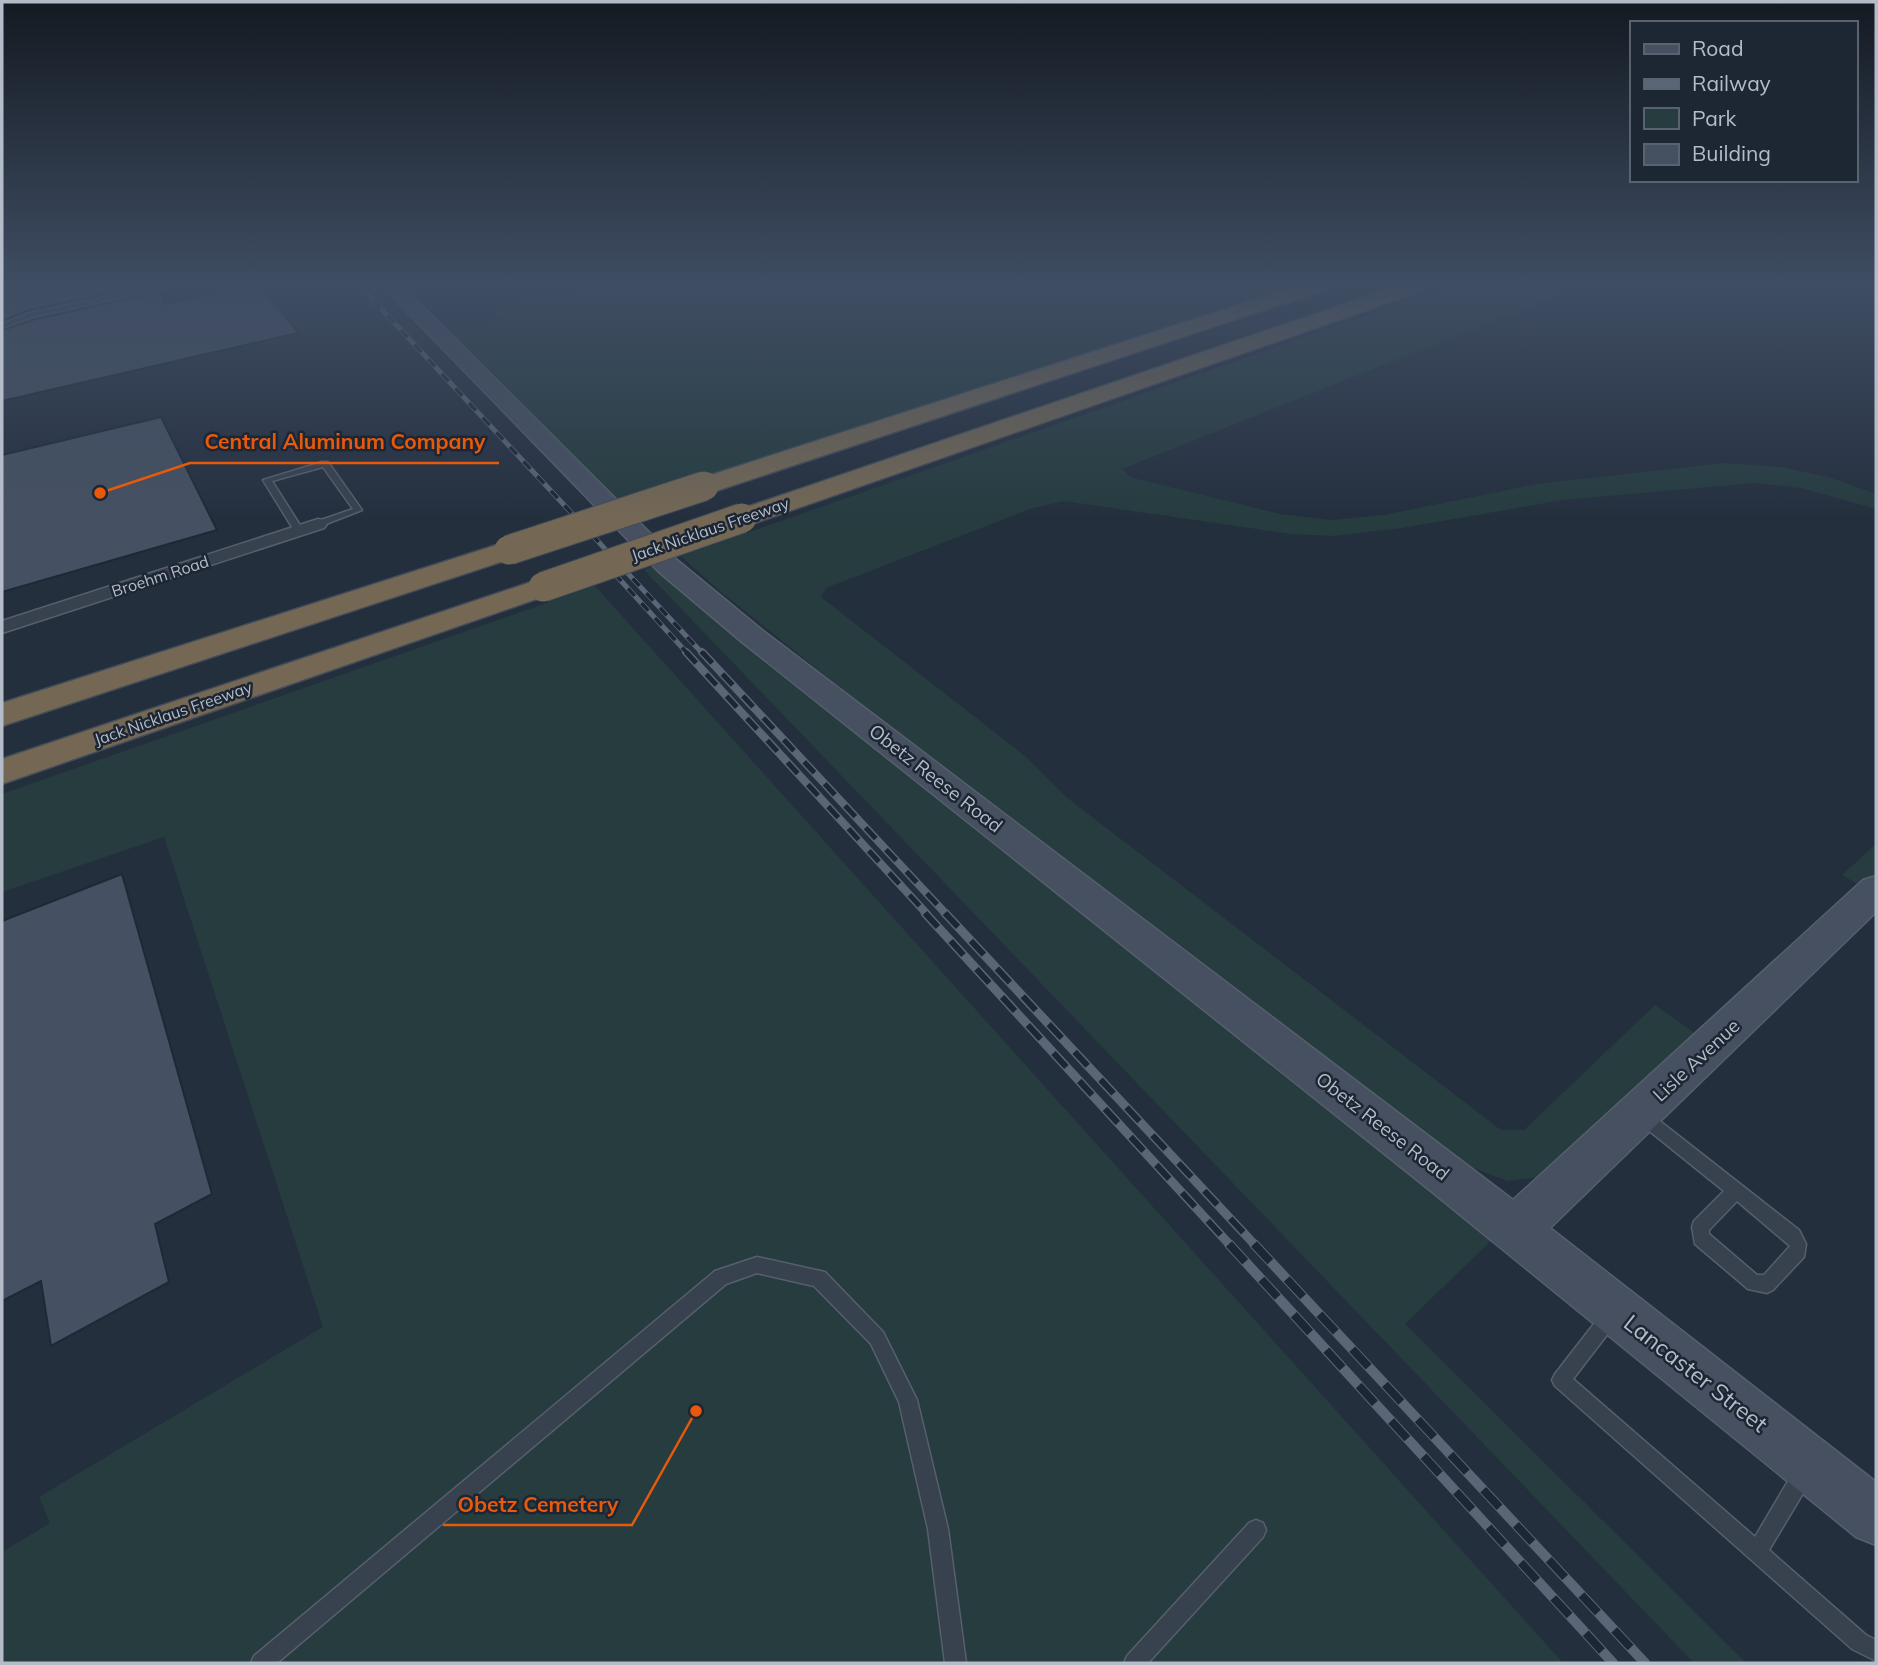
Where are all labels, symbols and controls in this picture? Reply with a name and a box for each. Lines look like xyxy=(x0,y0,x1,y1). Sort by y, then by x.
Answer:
legend xyxy=(1630,21,1857,182)
text: Road xyxy=(1692,35,1743,61)
text: Railway xyxy=(1692,70,1771,96)
text: Park xyxy=(1692,105,1736,131)
text: Building xyxy=(1692,140,1771,166)
callout: Central Aluminum Company xyxy=(190,421,499,463)
text: Central Aluminum Company xyxy=(204,428,486,454)
street label: Jack Nicklaus Freeway xyxy=(629,492,792,565)
street label: Broehm Road xyxy=(109,551,211,601)
street label: Jack Nicklaus Freeway xyxy=(92,676,255,749)
street label: Obetz Reese Road xyxy=(864,718,1008,838)
street label: Lisle Avenue xyxy=(1647,1014,1745,1106)
street label: Obetz Reese Road xyxy=(1311,1066,1455,1186)
street label: Lancaster Street xyxy=(1618,1308,1774,1438)
callout: Obetz Cemetery xyxy=(443,1483,632,1525)
text: Obetz Cemetery xyxy=(458,1491,619,1517)

